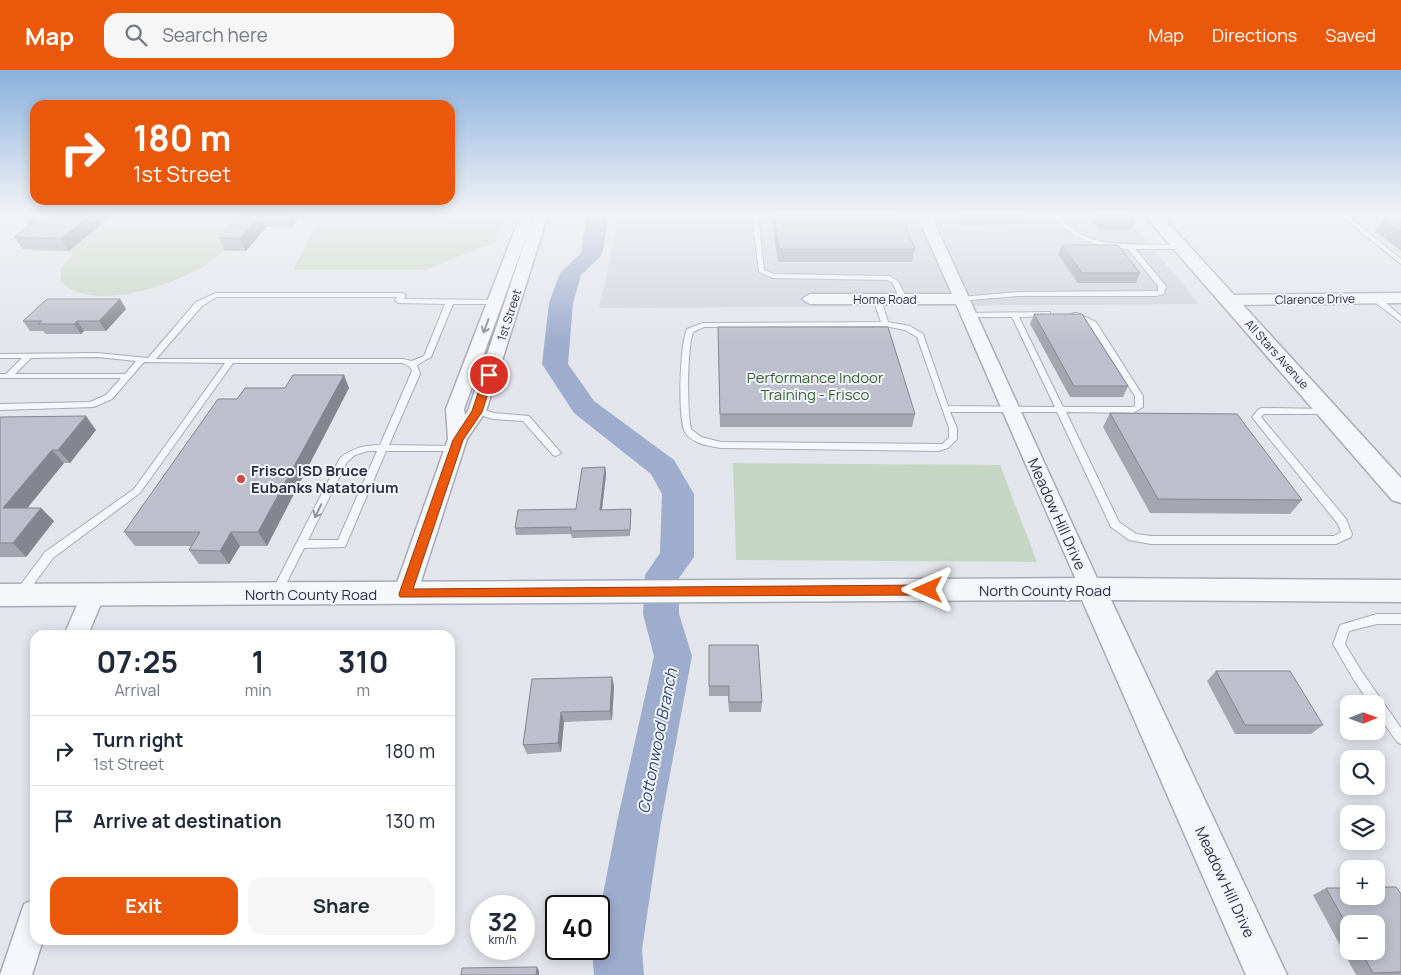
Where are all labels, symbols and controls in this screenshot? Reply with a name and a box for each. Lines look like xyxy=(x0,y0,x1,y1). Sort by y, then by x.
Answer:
search box xyxy=(104,13,454,58)
text: Map xyxy=(25,19,74,52)
icon: search xyxy=(122,21,150,49)
text: Search here xyxy=(162,22,268,48)
text: Map xyxy=(1148,23,1184,47)
text: Directions xyxy=(1212,23,1297,47)
text: Saved xyxy=(1325,23,1376,47)
text: 180 m xyxy=(133,114,231,162)
icon: right xyxy=(50,120,115,185)
text: 1st Street xyxy=(133,159,231,189)
street label: 1st Street xyxy=(493,287,525,343)
street label: Clarence Drive xyxy=(1275,290,1355,308)
street label: Home Road xyxy=(853,291,917,308)
street label: All Stars Avenue xyxy=(1241,315,1313,393)
one-way arrow xyxy=(481,318,490,333)
pin xyxy=(468,354,510,396)
icon: arrive xyxy=(475,361,503,389)
park label: Performance Indoor Training - Frisco xyxy=(747,367,884,405)
street label: Meadow Hill Drive xyxy=(1023,455,1091,573)
place label: Frisco ISD Bruce Eubanks Natatorium xyxy=(251,460,398,498)
marker: Frisco ISD Bruce Eubanks Natatorium xyxy=(235,473,247,485)
one-way arrow xyxy=(312,503,322,518)
position arrow xyxy=(901,563,953,615)
street label: North County Road xyxy=(979,580,1111,601)
street label: North County Road xyxy=(245,584,377,605)
text: 07:25 xyxy=(97,641,178,682)
text: 1 xyxy=(251,641,265,682)
text: 310 xyxy=(338,641,388,682)
water label: Cottonwood Branch xyxy=(632,666,682,815)
text: Arrival xyxy=(114,679,160,701)
text: min xyxy=(245,679,271,701)
text: m xyxy=(356,679,370,701)
north arrow xyxy=(1340,695,1385,740)
map controls xyxy=(1340,695,1385,960)
text: Turn right xyxy=(93,727,183,753)
icon: right xyxy=(50,737,78,765)
text: 180 m xyxy=(385,738,435,764)
button: search xyxy=(1340,750,1385,795)
text: 1st Street xyxy=(93,753,164,775)
button: layers xyxy=(1340,805,1385,850)
icon: arrive xyxy=(50,807,78,835)
text: Arrive at destination xyxy=(93,808,282,834)
text: 130 m xyxy=(386,808,435,834)
street label: Meadow Hill Drive xyxy=(1190,823,1260,941)
button: + xyxy=(1340,860,1385,905)
button: Exit xyxy=(50,877,238,935)
button: Share xyxy=(248,877,435,935)
speed limit sign: 40 xyxy=(545,895,610,960)
text: 32 xyxy=(488,904,517,939)
button: − xyxy=(1340,915,1385,960)
text: km/h xyxy=(489,931,516,948)

